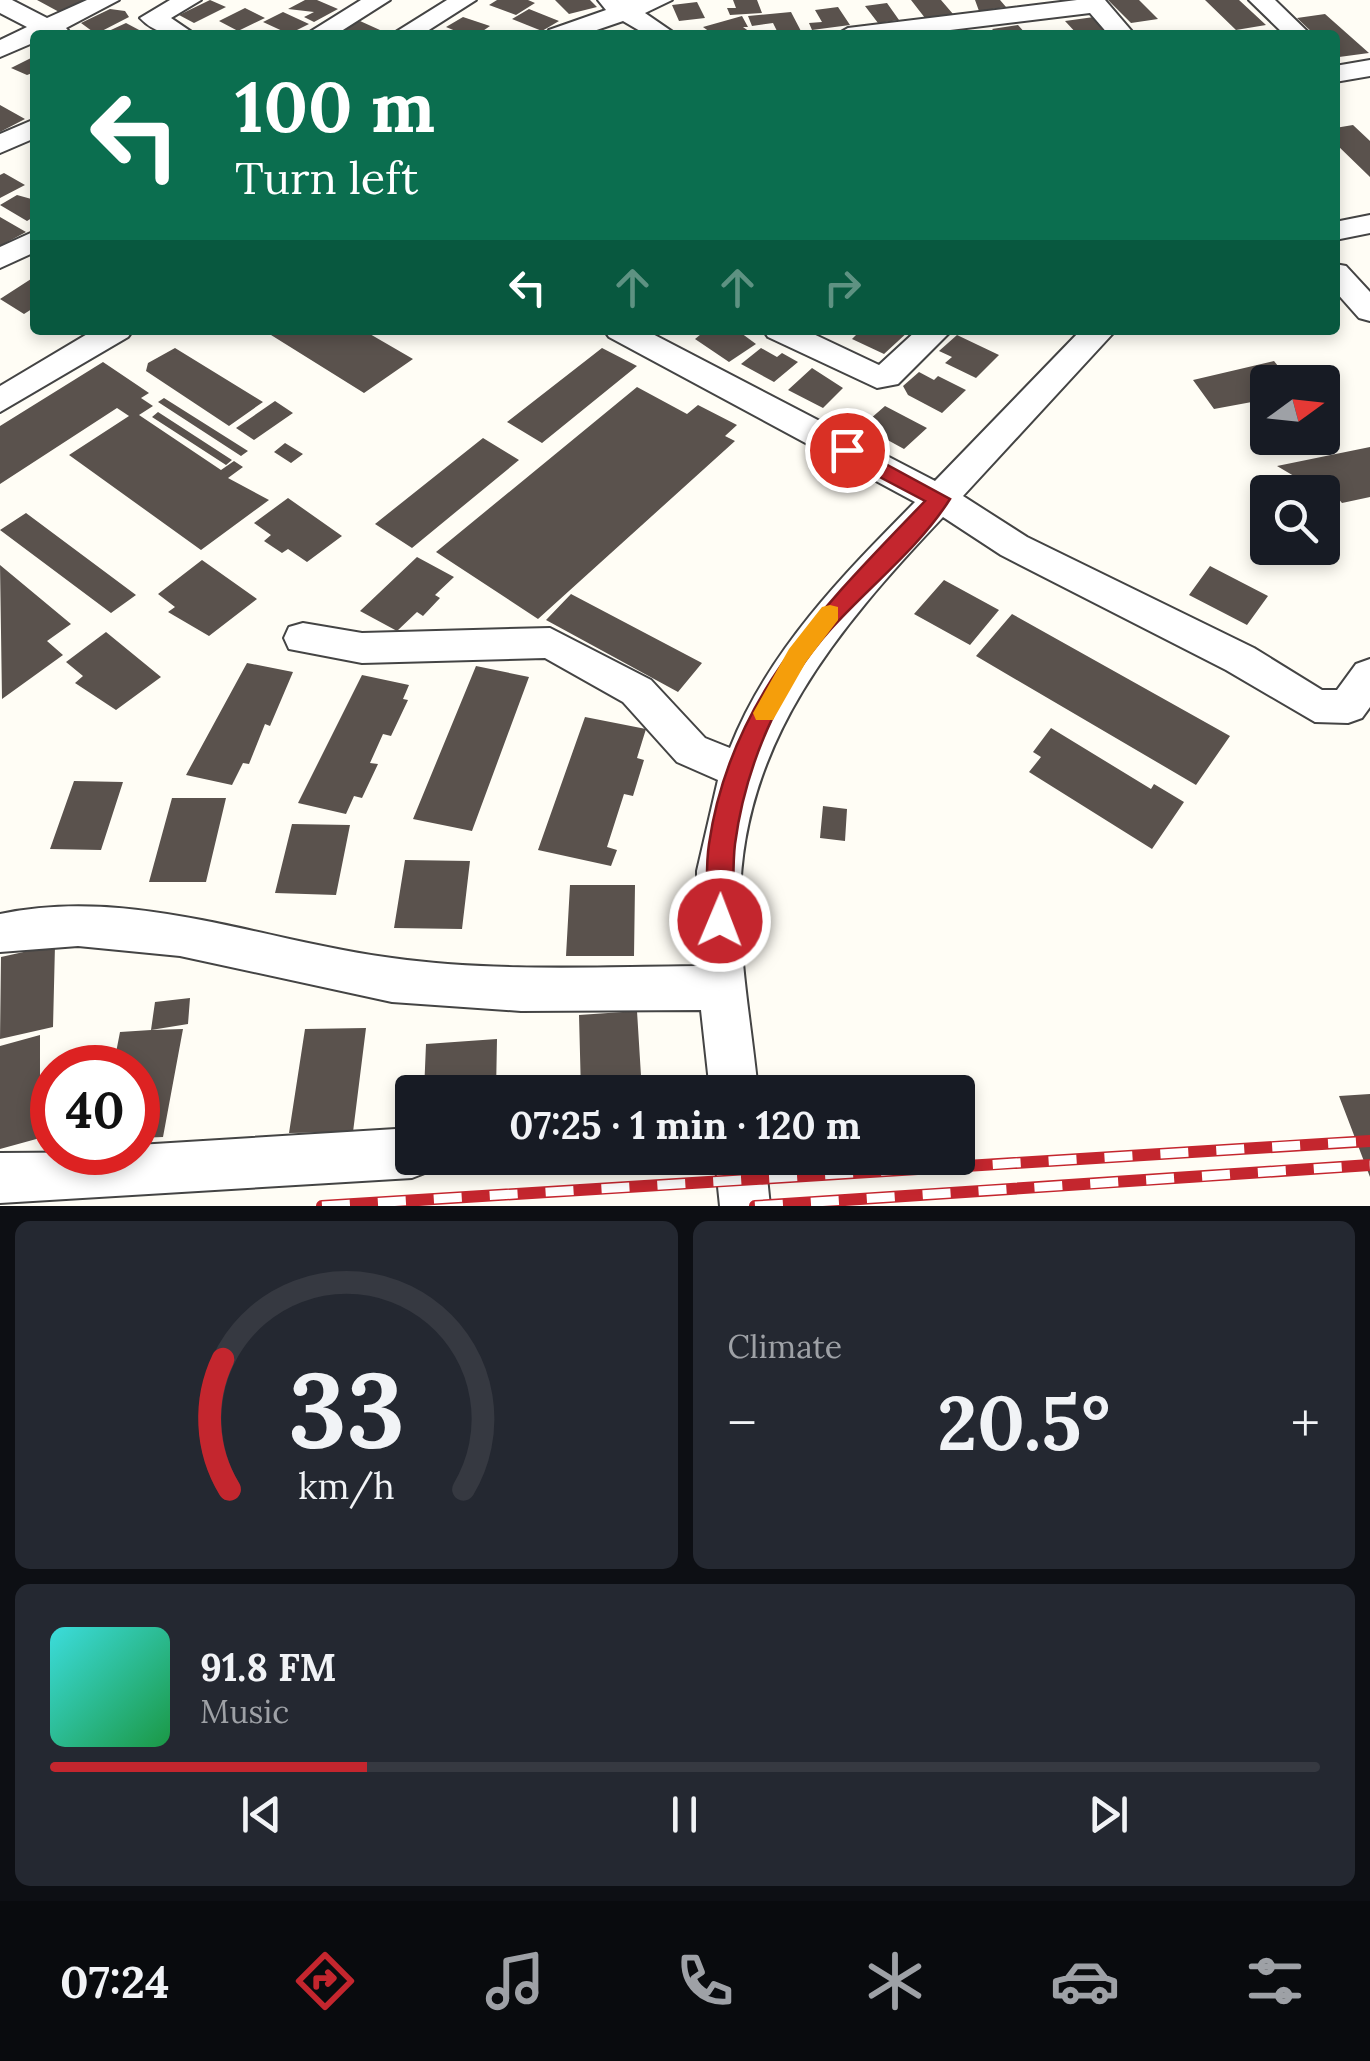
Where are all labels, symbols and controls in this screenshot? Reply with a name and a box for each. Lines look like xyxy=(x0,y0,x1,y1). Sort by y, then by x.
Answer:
text: 100 m xyxy=(235,62,435,151)
icon: left xyxy=(70,70,200,200)
text: Turn left xyxy=(235,149,418,206)
icon: left xyxy=(500,260,555,315)
icon: ahead xyxy=(605,260,660,315)
icon: ahead xyxy=(710,260,765,315)
icon: right xyxy=(815,260,870,315)
north arrow xyxy=(1250,365,1340,455)
map controls xyxy=(1250,365,1340,565)
pin xyxy=(805,408,890,493)
icon: arrive xyxy=(820,423,875,478)
button: search xyxy=(1250,475,1340,565)
position arrow xyxy=(668,869,772,973)
speed limit sign: 40 xyxy=(30,1045,160,1175)
text: 07:25 · 1 min · 120 m xyxy=(509,1101,861,1149)
text: Climate xyxy=(728,1326,842,1367)
text: 33 xyxy=(288,1342,404,1475)
text: 20.5° xyxy=(937,1375,1110,1471)
text: − xyxy=(728,1388,757,1458)
text: + xyxy=(1291,1388,1320,1458)
text: km/h xyxy=(298,1463,395,1509)
text: 91.8 FM xyxy=(200,1643,337,1691)
text: Music xyxy=(200,1691,289,1732)
icon: previous xyxy=(234,1787,289,1842)
icon: pause xyxy=(657,1787,712,1842)
icon: next xyxy=(1081,1787,1136,1842)
icon: directions xyxy=(290,1946,360,2016)
icon: music xyxy=(480,1946,550,2016)
icon: phone xyxy=(670,1946,740,2016)
icon: climate xyxy=(860,1946,930,2016)
icon: car xyxy=(1050,1946,1120,2016)
icon: filters xyxy=(1240,1946,1310,2016)
text: 07:24 xyxy=(60,1953,170,2010)

